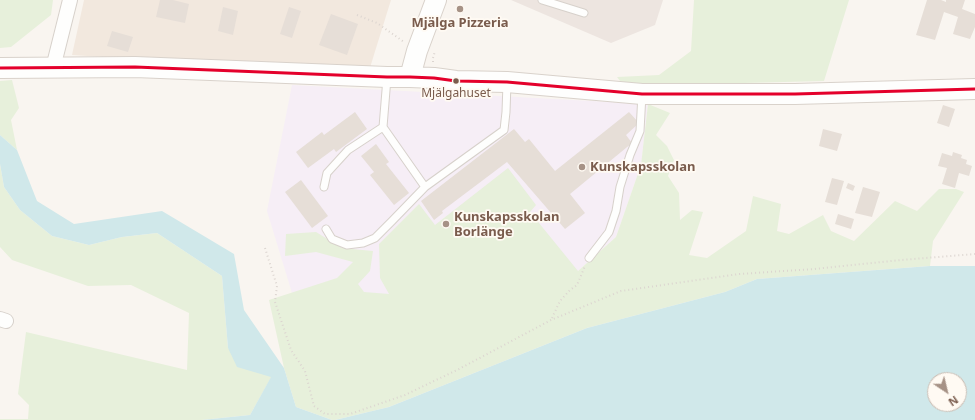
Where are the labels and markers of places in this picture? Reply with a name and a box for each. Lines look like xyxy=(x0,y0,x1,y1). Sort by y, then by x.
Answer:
marker: Mjälga Pizzeria xyxy=(455,4,465,14)
place label: Mjälga Pizzeria xyxy=(411,15,509,31)
marker: Mjälgahuset xyxy=(451,76,461,86)
place label: Mjälgahuset xyxy=(421,87,491,101)
place label: Kunskapsskolan xyxy=(590,159,695,175)
marker: Kunskapsskolan xyxy=(577,162,587,172)
place label: Kunskapsskolan Borlänge xyxy=(454,209,559,240)
marker: Kunskapsskolan Borlänge xyxy=(441,219,451,229)

